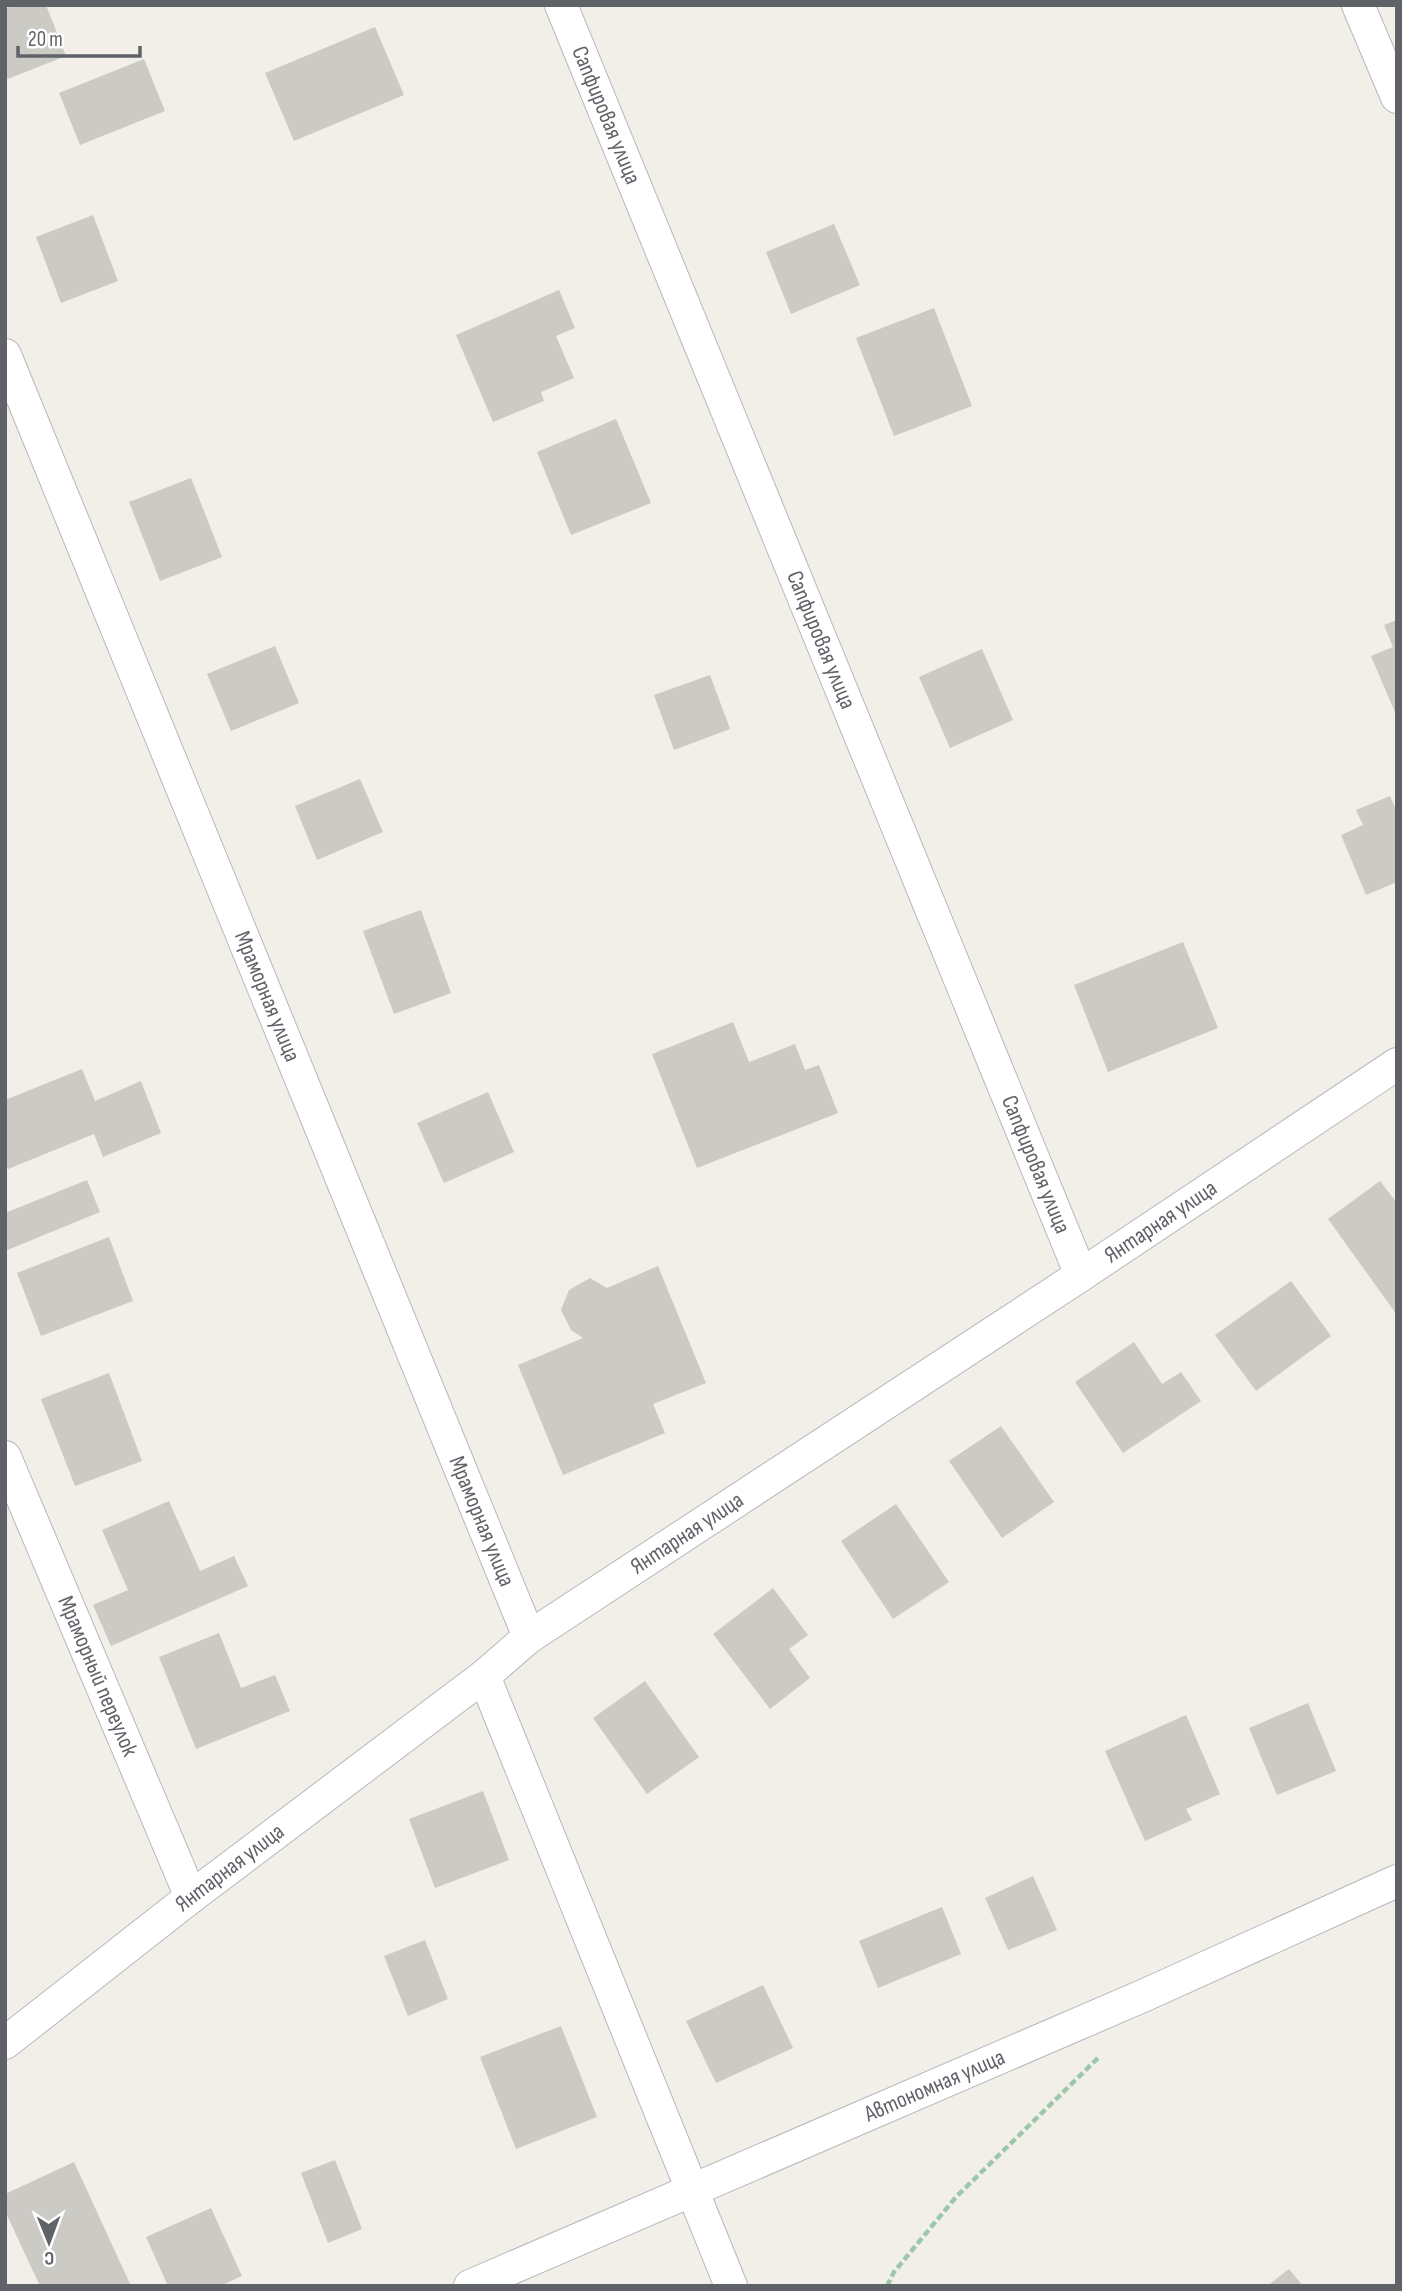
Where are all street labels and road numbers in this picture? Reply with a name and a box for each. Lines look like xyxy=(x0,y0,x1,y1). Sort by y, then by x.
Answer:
street label: Сапфировая улица xyxy=(565,42,647,188)
street label: Сапфировая улица xyxy=(780,567,862,713)
street label: Мраморная улица xyxy=(228,927,306,1066)
street label: Сапфировая улица xyxy=(995,1091,1077,1238)
street label: Янтарная улица xyxy=(1099,1174,1222,1269)
street label: Мраморная улица xyxy=(443,1452,521,1591)
street label: Янтарная улица xyxy=(625,1486,749,1581)
street label: Мраморный переулок xyxy=(51,1592,144,1761)
street label: Янтарная улица xyxy=(170,1818,290,1918)
street label: Автономная улица xyxy=(859,2043,1009,2129)

